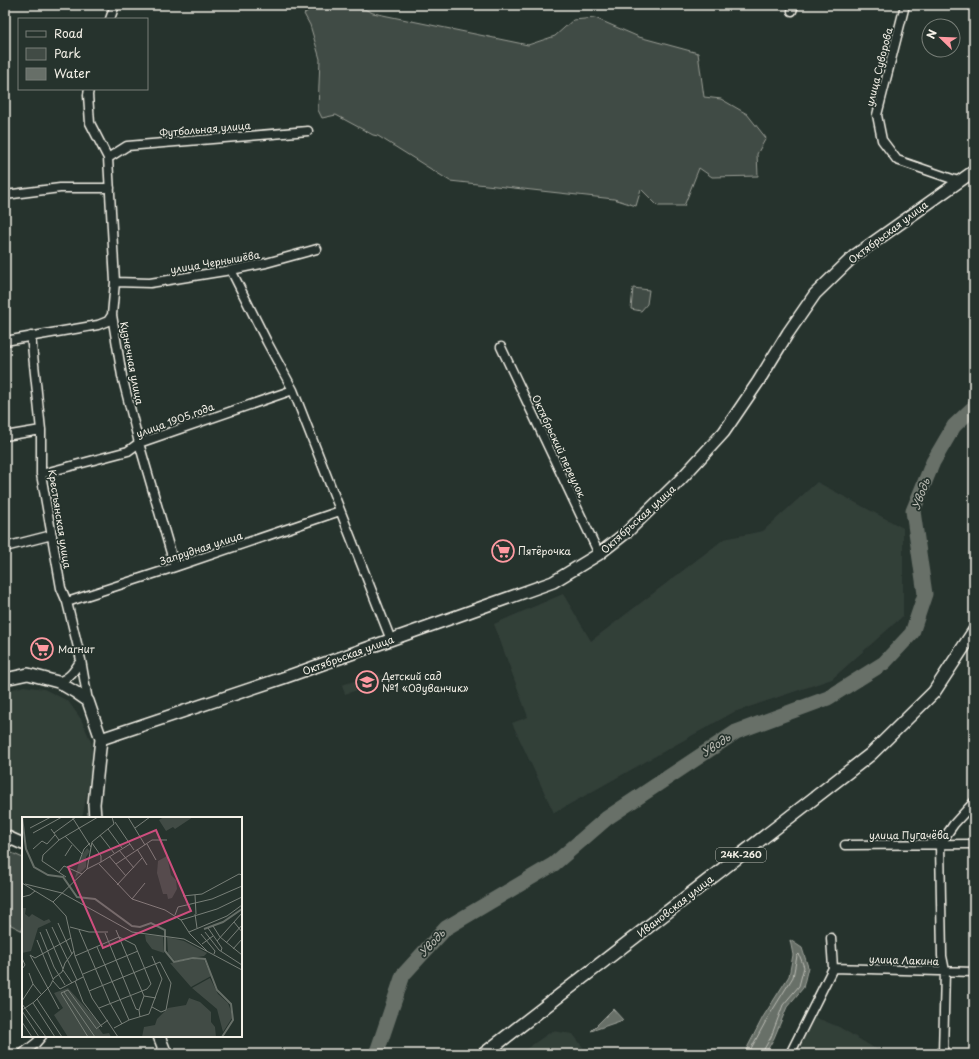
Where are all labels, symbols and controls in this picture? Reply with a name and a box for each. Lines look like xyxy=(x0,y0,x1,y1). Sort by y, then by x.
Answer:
legend xyxy=(18,18,148,90)
north arrow xyxy=(921,18,961,58)
text: Road xyxy=(54,24,83,42)
street label: улица Суворова xyxy=(861,25,897,108)
text: N xyxy=(922,26,941,41)
text: Park xyxy=(54,44,81,62)
text: Water xyxy=(54,64,91,82)
street label: Футбольная улица xyxy=(159,117,252,141)
street label: Октябрьская улица xyxy=(845,196,931,267)
street label: улица Чернышёва xyxy=(169,246,262,277)
street label: Кузнечная улица xyxy=(117,320,148,406)
street label: Октябрьский переулок xyxy=(528,392,590,500)
street label: улица 1905 года xyxy=(134,398,217,441)
street label: Крестьянская улица xyxy=(45,468,76,570)
water label: Уводь xyxy=(907,475,934,512)
street label: Октябрьская улица xyxy=(597,480,679,556)
street label: Запрудная улица xyxy=(157,527,245,569)
supermarket icon: Пятёрочка xyxy=(490,538,516,564)
place label: Пятёрочка xyxy=(518,543,572,558)
street label: Октябрьская улица xyxy=(300,631,396,678)
supermarket icon: Магнит xyxy=(29,636,55,662)
place label: Магнит xyxy=(58,641,96,656)
place label: Детский сад №1 «Одуванчик» xyxy=(381,668,469,695)
school or university icon: Детский сад №1 «Одуванчик» xyxy=(354,669,380,695)
water label: Уводь xyxy=(698,728,735,761)
inset map xyxy=(22,817,242,1037)
street label: улица Пугачёва xyxy=(869,827,950,843)
road number: 24К-260 xyxy=(716,848,766,862)
street label: Ивановская улица xyxy=(633,871,717,940)
water label: Уводь xyxy=(414,924,450,960)
street label: улица Лакина xyxy=(869,951,940,968)

